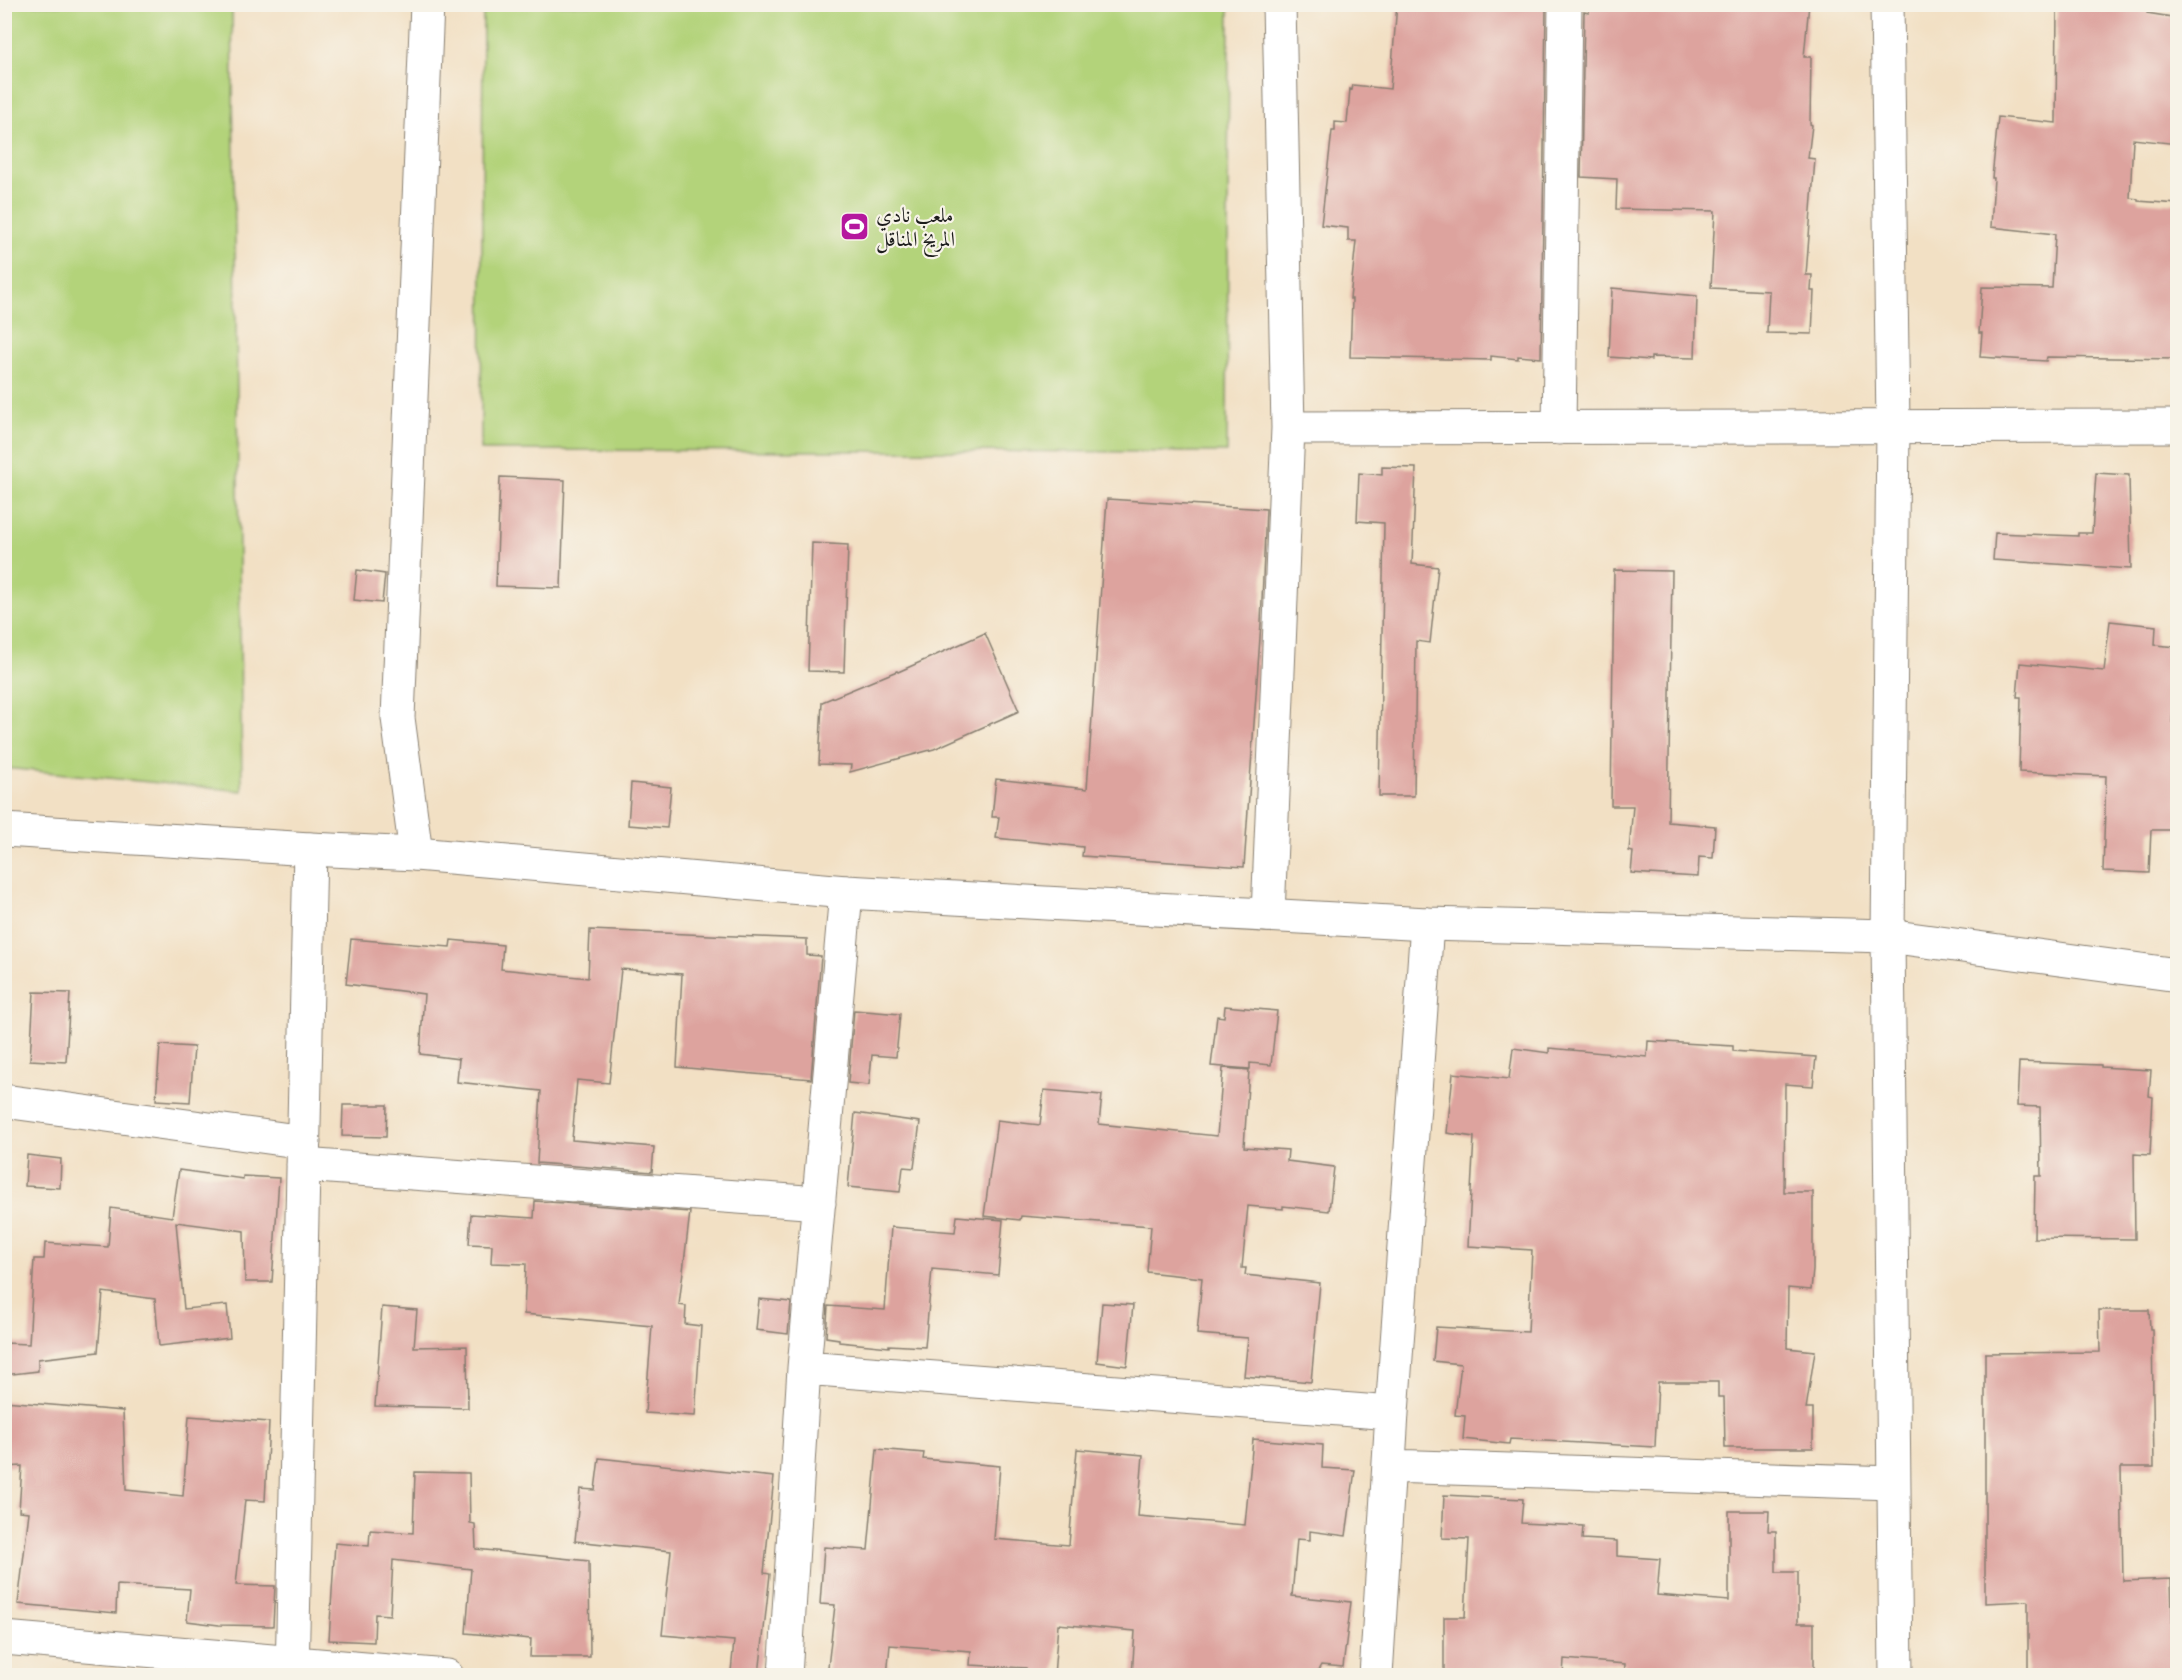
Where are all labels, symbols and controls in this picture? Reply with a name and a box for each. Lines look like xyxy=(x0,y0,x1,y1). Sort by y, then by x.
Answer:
place label: ملعب نادي المريخ المناقل xyxy=(876,203,955,257)
sports icon: ملعب نادي المريخ المناقل xyxy=(839,211,871,243)

